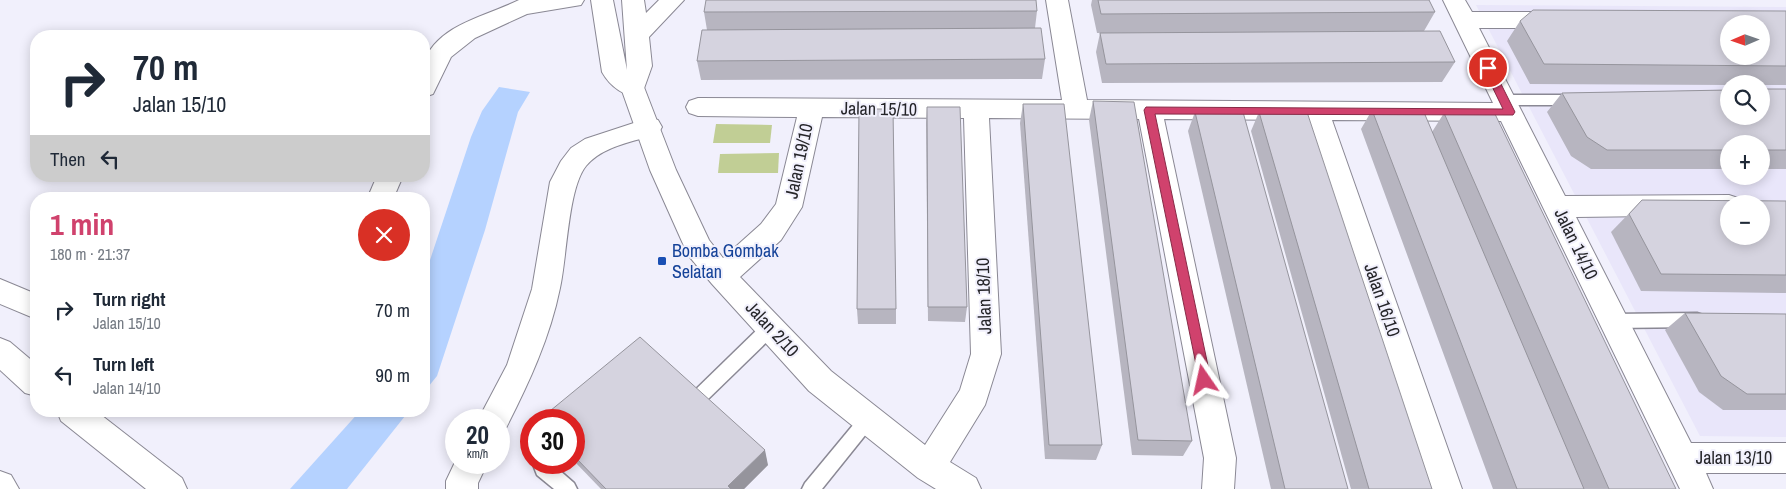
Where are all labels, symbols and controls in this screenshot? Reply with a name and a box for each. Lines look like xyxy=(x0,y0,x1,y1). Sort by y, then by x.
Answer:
north arrow xyxy=(1720,15,1770,65)
map controls xyxy=(1720,15,1770,245)
text: 70 m xyxy=(133,44,198,91)
pin xyxy=(1467,47,1509,89)
icon: right xyxy=(50,50,115,115)
icon: arrive xyxy=(1474,54,1502,82)
button: search xyxy=(1720,75,1770,125)
text: Jalan 15/10 xyxy=(133,89,226,119)
street label: Jalan 15/10 xyxy=(841,95,917,122)
street label: Jalan 19/10 xyxy=(778,121,819,201)
button: + xyxy=(1720,135,1770,185)
icon: left xyxy=(96,145,124,173)
text: Then xyxy=(50,146,86,172)
button: − xyxy=(1720,195,1770,245)
text: 1 min xyxy=(50,204,114,244)
street label: Jalan 14/10 xyxy=(1548,204,1604,284)
button: close xyxy=(358,209,410,261)
place label: Bomba Gombak Selatan xyxy=(672,238,779,284)
text: 180 m · 21:37 xyxy=(50,243,130,265)
marker: Bomba Gombak Selatan xyxy=(656,255,668,267)
street label: Jalan 18/10 xyxy=(970,257,997,335)
street label: Jalan 16/10 xyxy=(1358,260,1407,340)
text: Turn right xyxy=(93,286,165,312)
street label: Jalan 2/10 xyxy=(740,295,805,362)
icon: right xyxy=(50,296,78,324)
text: 70 m xyxy=(375,297,410,323)
text: Jalan 15/10 xyxy=(93,312,161,334)
text: Turn left xyxy=(93,351,154,377)
position arrow xyxy=(1177,353,1229,405)
icon: left xyxy=(50,361,78,389)
text: 90 m xyxy=(375,362,410,388)
text: Jalan 14/10 xyxy=(93,377,161,399)
speed limit sign: 30 xyxy=(520,409,585,474)
text: 20 xyxy=(466,418,489,452)
street label: Jalan 13/10 xyxy=(1696,445,1772,470)
text: km/h xyxy=(467,446,488,462)

